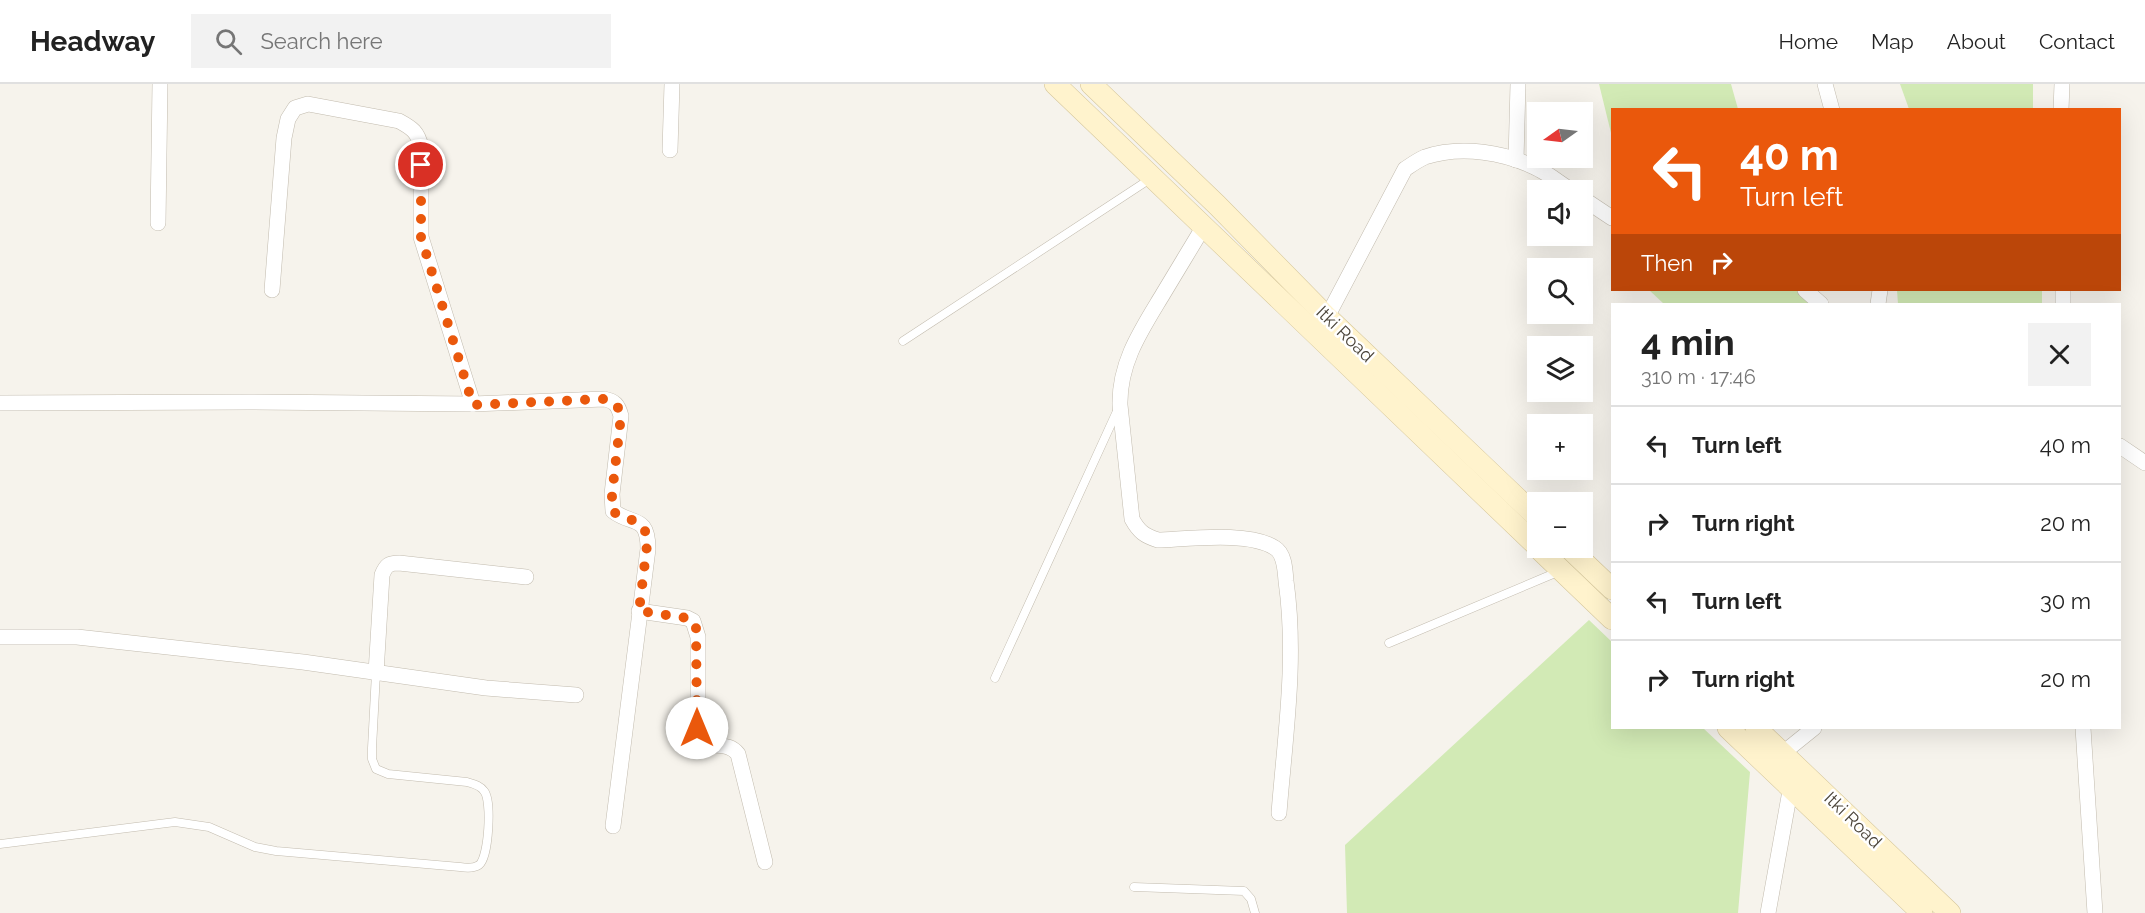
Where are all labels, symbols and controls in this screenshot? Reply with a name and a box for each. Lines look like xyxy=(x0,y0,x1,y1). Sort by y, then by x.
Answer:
search box xyxy=(191,14,611,68)
text: Headway xyxy=(30,25,155,58)
icon: search xyxy=(212,25,245,58)
text: Search here xyxy=(260,28,383,54)
text: Home xyxy=(1779,29,1838,54)
text: Map xyxy=(1871,29,1914,54)
text: About xyxy=(1947,29,2006,54)
text: Contact xyxy=(2039,29,2115,54)
north arrow xyxy=(1527,102,1593,168)
map controls xyxy=(1527,102,1593,558)
text: 40 m xyxy=(1740,131,1839,180)
icon: left xyxy=(1641,132,1719,210)
pin xyxy=(395,139,446,190)
icon: arrive xyxy=(404,148,437,181)
button: sound xyxy=(1527,180,1593,246)
text: Turn left xyxy=(1740,181,1843,212)
icon: right xyxy=(1705,246,1738,279)
text: Then xyxy=(1641,250,1693,276)
button: search xyxy=(1527,258,1593,324)
street label: Itki Road xyxy=(1312,301,1378,366)
text: 4 min xyxy=(1641,321,1735,363)
button: close xyxy=(2028,323,2091,386)
button: layers xyxy=(1527,336,1593,402)
text: 310 m · 17:46 xyxy=(1641,365,1756,389)
button: + xyxy=(1527,414,1593,480)
icon: left xyxy=(1641,429,1674,462)
text: Turn left xyxy=(1692,432,1782,458)
text: 40 m xyxy=(2040,432,2091,458)
button: − xyxy=(1527,492,1593,558)
icon: right xyxy=(1641,507,1674,540)
text: Turn right xyxy=(1692,510,1795,536)
text: 20 m xyxy=(2040,510,2091,536)
icon: left xyxy=(1641,585,1674,618)
text: Turn left xyxy=(1692,588,1782,614)
text: 30 m xyxy=(2040,588,2091,614)
icon: right xyxy=(1641,663,1674,696)
text: Turn right xyxy=(1692,666,1795,692)
text: 20 m xyxy=(2040,666,2091,692)
position arrow xyxy=(665,696,729,760)
street label: Itki Road xyxy=(1820,787,1886,852)

